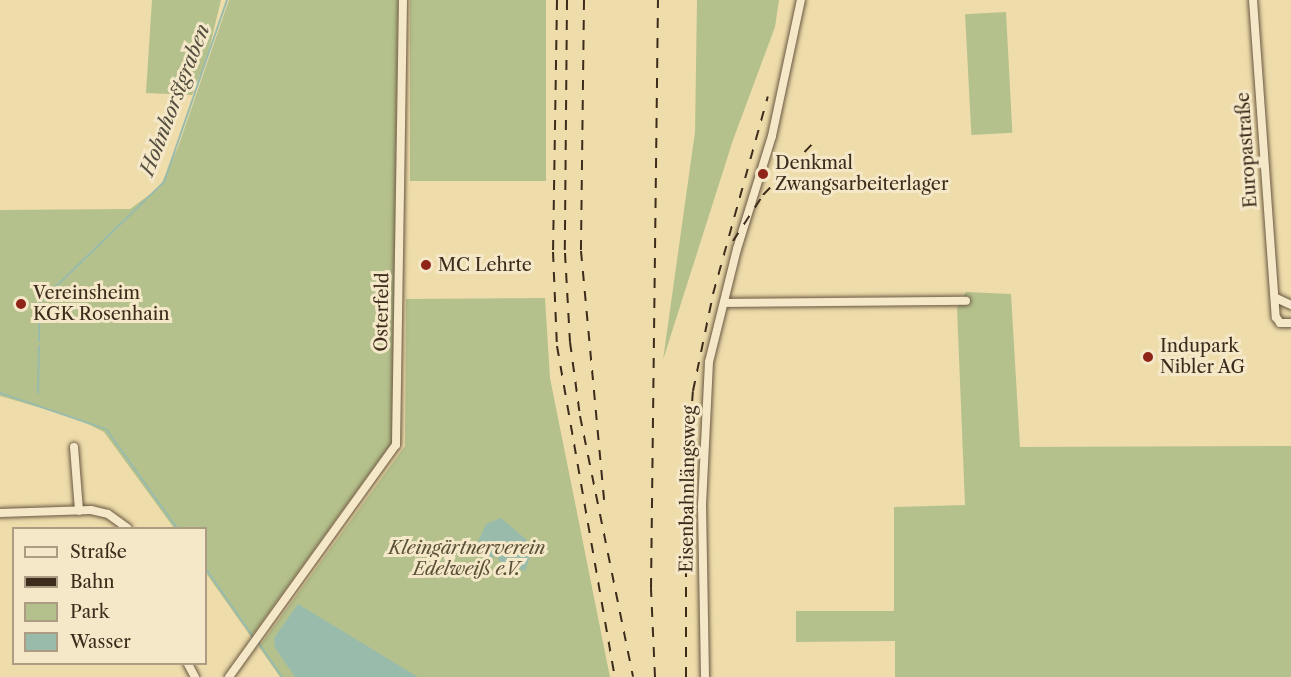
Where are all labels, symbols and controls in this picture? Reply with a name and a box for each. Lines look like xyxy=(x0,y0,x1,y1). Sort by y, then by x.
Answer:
water label: Hohnhorstgraben xyxy=(135,21,215,179)
street label: Europastraße xyxy=(1232,91,1262,209)
place label: Denkmal Zwangsarbeiterlager xyxy=(775,153,948,195)
marker: Denkmal Zwangsarbeiterlager xyxy=(756,167,770,181)
place label: MC Lehrte xyxy=(438,254,532,276)
marker: MC Lehrte xyxy=(419,258,433,272)
street label: Osterfeld xyxy=(371,272,393,352)
place label: Vereinsheim KGK Rosenhain xyxy=(33,283,170,326)
marker: Vereinsheim KGK Rosenhain xyxy=(14,297,28,311)
place label: Indupark Nibler AG xyxy=(1160,336,1246,378)
marker: Indupark Nibler AG xyxy=(1141,350,1155,364)
street label: Eisenbahnlängsweg xyxy=(676,405,700,573)
legend xyxy=(12,527,207,665)
park label: Kleingärtnerverein Edelweiß e.V. xyxy=(389,538,545,580)
text: Straße xyxy=(70,541,127,563)
text: Bahn xyxy=(70,571,115,593)
text: Park xyxy=(70,601,109,623)
text: Wasser xyxy=(70,631,131,653)

